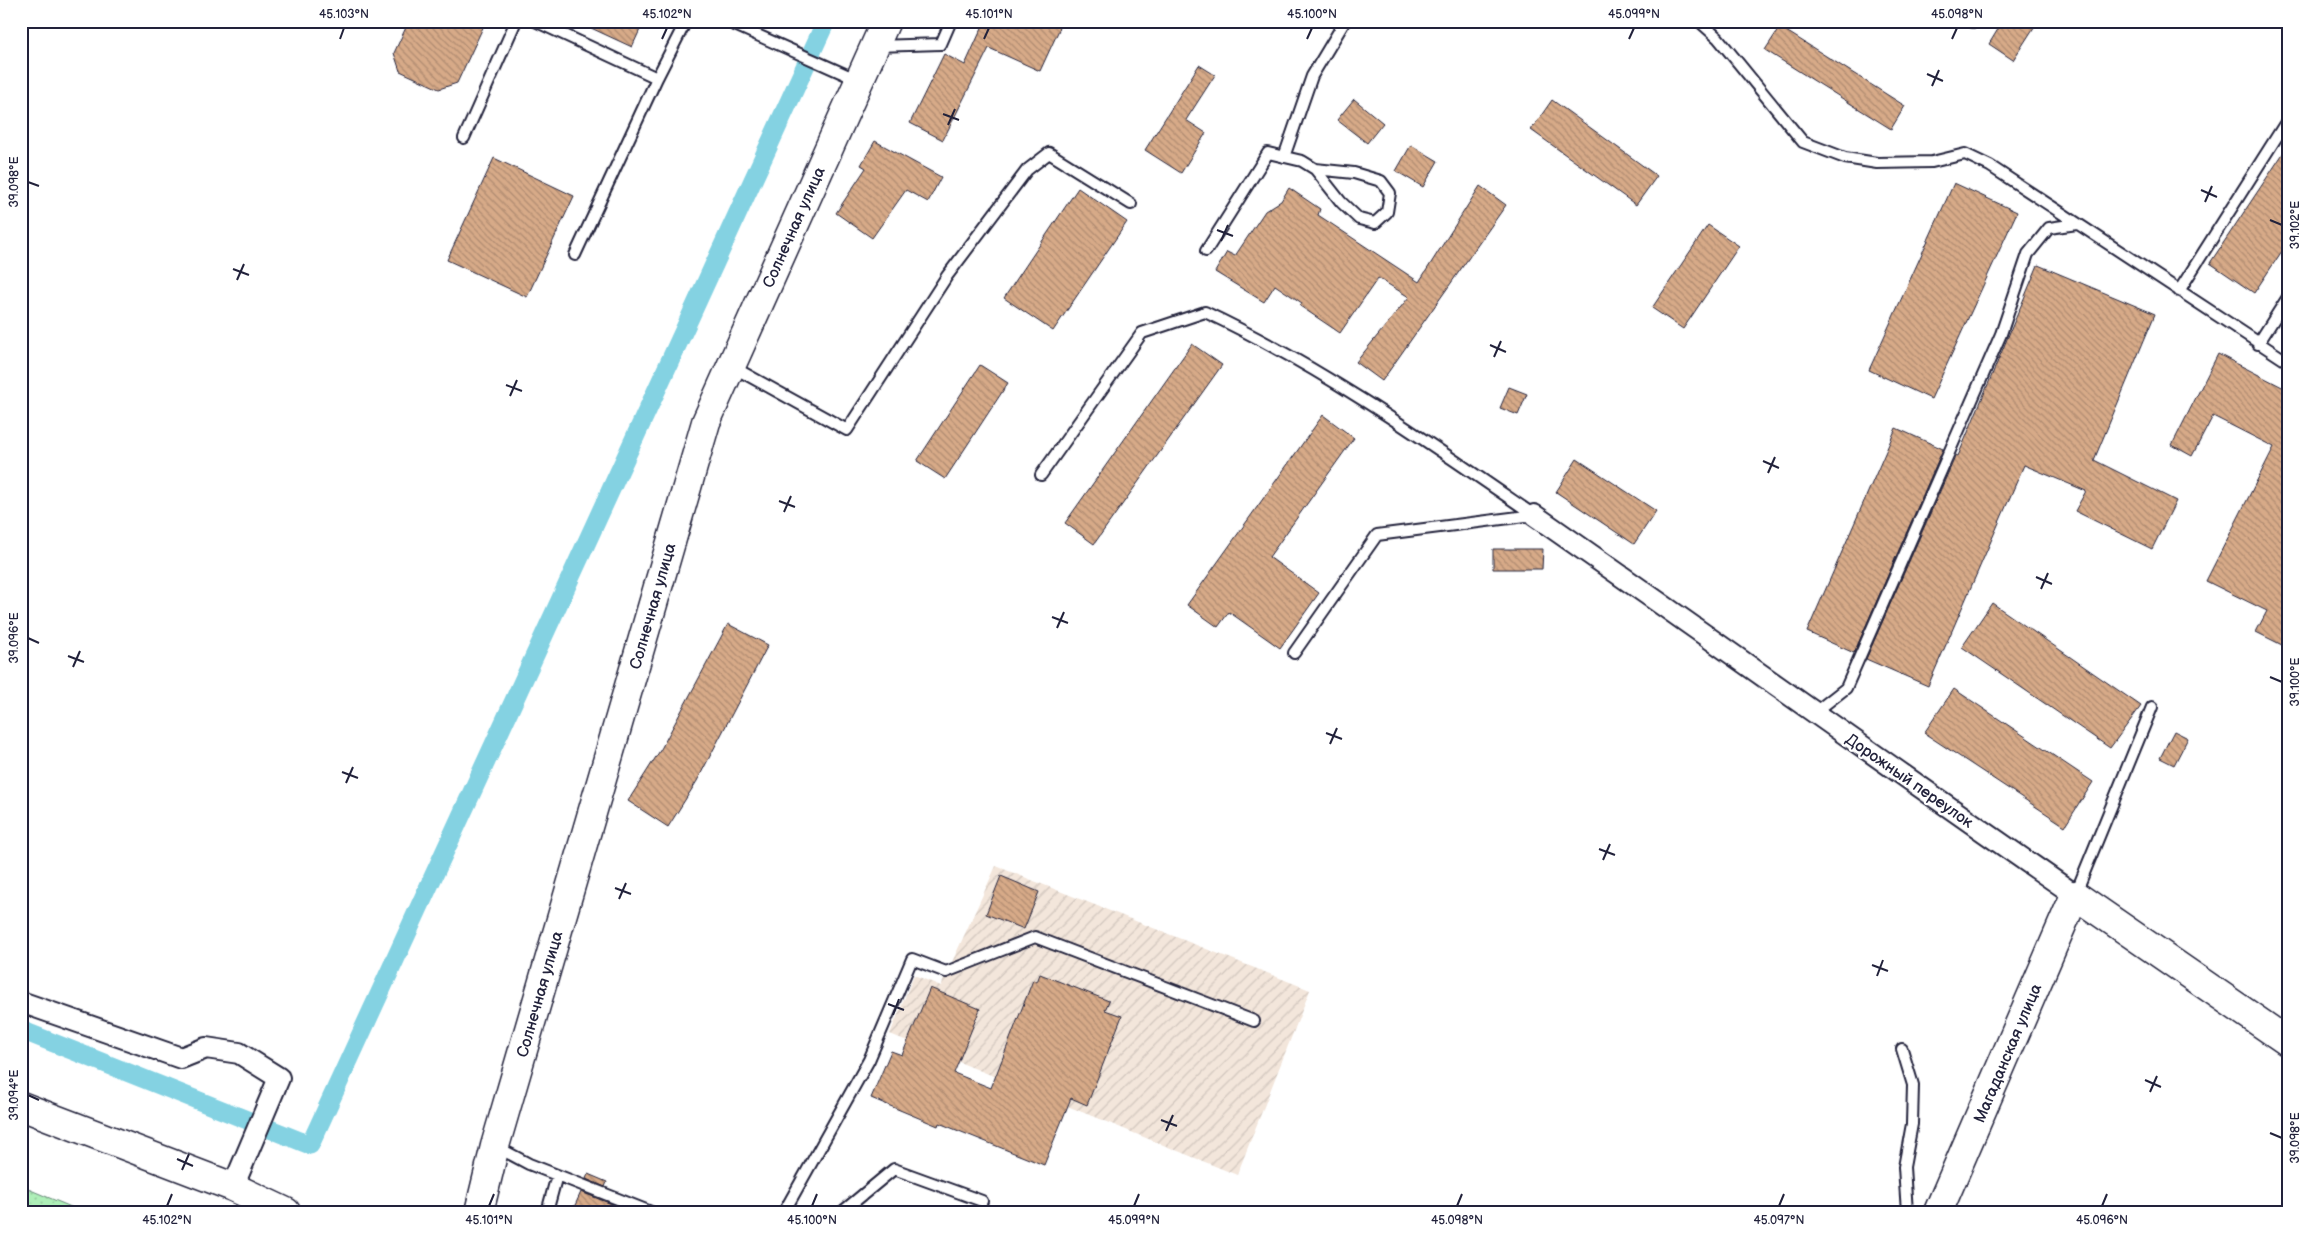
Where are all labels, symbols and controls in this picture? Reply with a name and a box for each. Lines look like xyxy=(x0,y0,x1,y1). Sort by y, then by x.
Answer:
text: 45.103°N xyxy=(319,7,369,22)
text: 45.102°N xyxy=(642,7,692,22)
text: 45.101°N xyxy=(965,7,1013,22)
text: 45.100°N xyxy=(1287,7,1337,22)
text: 45.099°N xyxy=(1608,7,1660,22)
text: 45.098°N xyxy=(1931,7,1983,22)
text: 39.098°E xyxy=(7,156,22,208)
street label: Солнечная улица xyxy=(759,164,830,291)
text: 39.102°E xyxy=(2288,201,2303,249)
street label: Солнечная улица xyxy=(626,541,681,672)
text: 39.096°E xyxy=(7,612,22,664)
text: 39.100°E xyxy=(2288,657,2303,706)
street label: Дорожный переулок xyxy=(1842,730,1977,833)
street label: Солнечная улица xyxy=(513,929,568,1060)
street label: Магаданская улица xyxy=(1970,981,2047,1126)
text: 39.094°E xyxy=(7,1069,22,1120)
text: 39.098°E xyxy=(2288,1112,2303,1164)
text: 45.102°N xyxy=(142,1213,192,1228)
text: 45.101°N xyxy=(465,1213,513,1228)
text: 45.100°N xyxy=(787,1213,837,1228)
text: 45.099°N xyxy=(1108,1213,1160,1228)
text: 45.098°N xyxy=(1431,1213,1483,1228)
text: 45.097°N xyxy=(1754,1213,1804,1228)
text: 45.096°N xyxy=(2076,1213,2128,1228)

